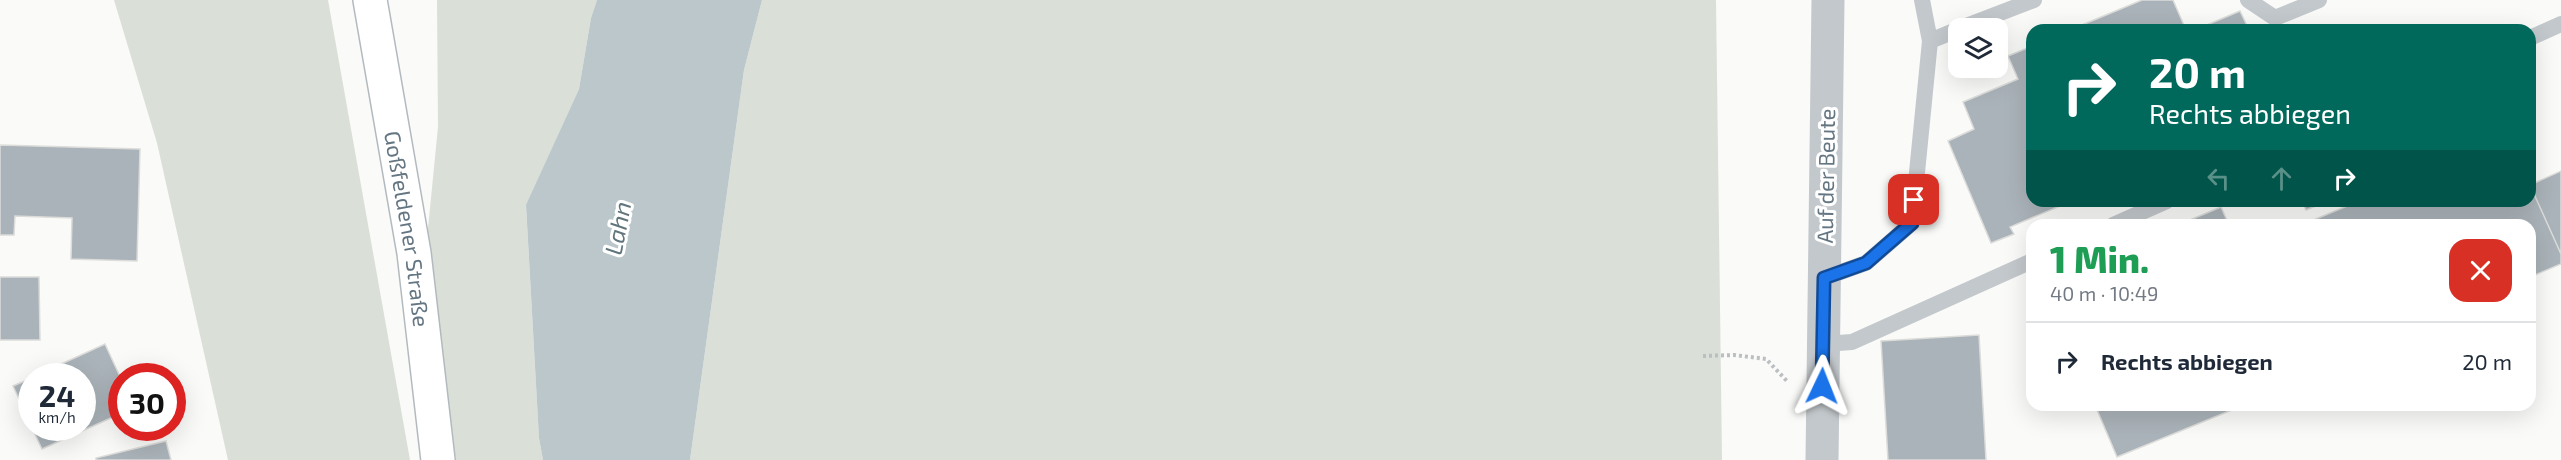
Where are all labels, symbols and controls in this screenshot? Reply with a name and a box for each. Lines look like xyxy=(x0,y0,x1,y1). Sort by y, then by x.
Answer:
map controls xyxy=(1948,18,2008,78)
button: layers xyxy=(1948,18,2008,78)
text: 20 m xyxy=(2149,46,2246,96)
icon: right xyxy=(2050,48,2128,126)
text: Rechts abbiegen xyxy=(2149,97,2351,129)
street label: Auf der Beute xyxy=(1811,108,1839,244)
street label: Goßfeldener Straße xyxy=(380,129,435,328)
icon: left xyxy=(2202,162,2235,195)
icon: ahead xyxy=(2265,162,2298,195)
icon: right xyxy=(2328,162,2361,195)
pin xyxy=(1888,174,1939,225)
icon: arrive xyxy=(1897,183,1930,216)
water label: Lahn xyxy=(598,199,636,257)
text: 1 Min. xyxy=(2050,237,2149,280)
button: close xyxy=(2449,239,2512,302)
text: 40 m · 10:49 xyxy=(2050,281,2158,305)
icon: right xyxy=(2050,345,2083,378)
text: Rechts abbiegen xyxy=(2101,348,2273,374)
text: 20 m xyxy=(2462,348,2512,374)
position arrow xyxy=(1790,354,1854,418)
speed limit sign: 30 xyxy=(108,363,186,441)
text: 24 xyxy=(39,377,75,413)
text: km/h xyxy=(38,408,76,426)

